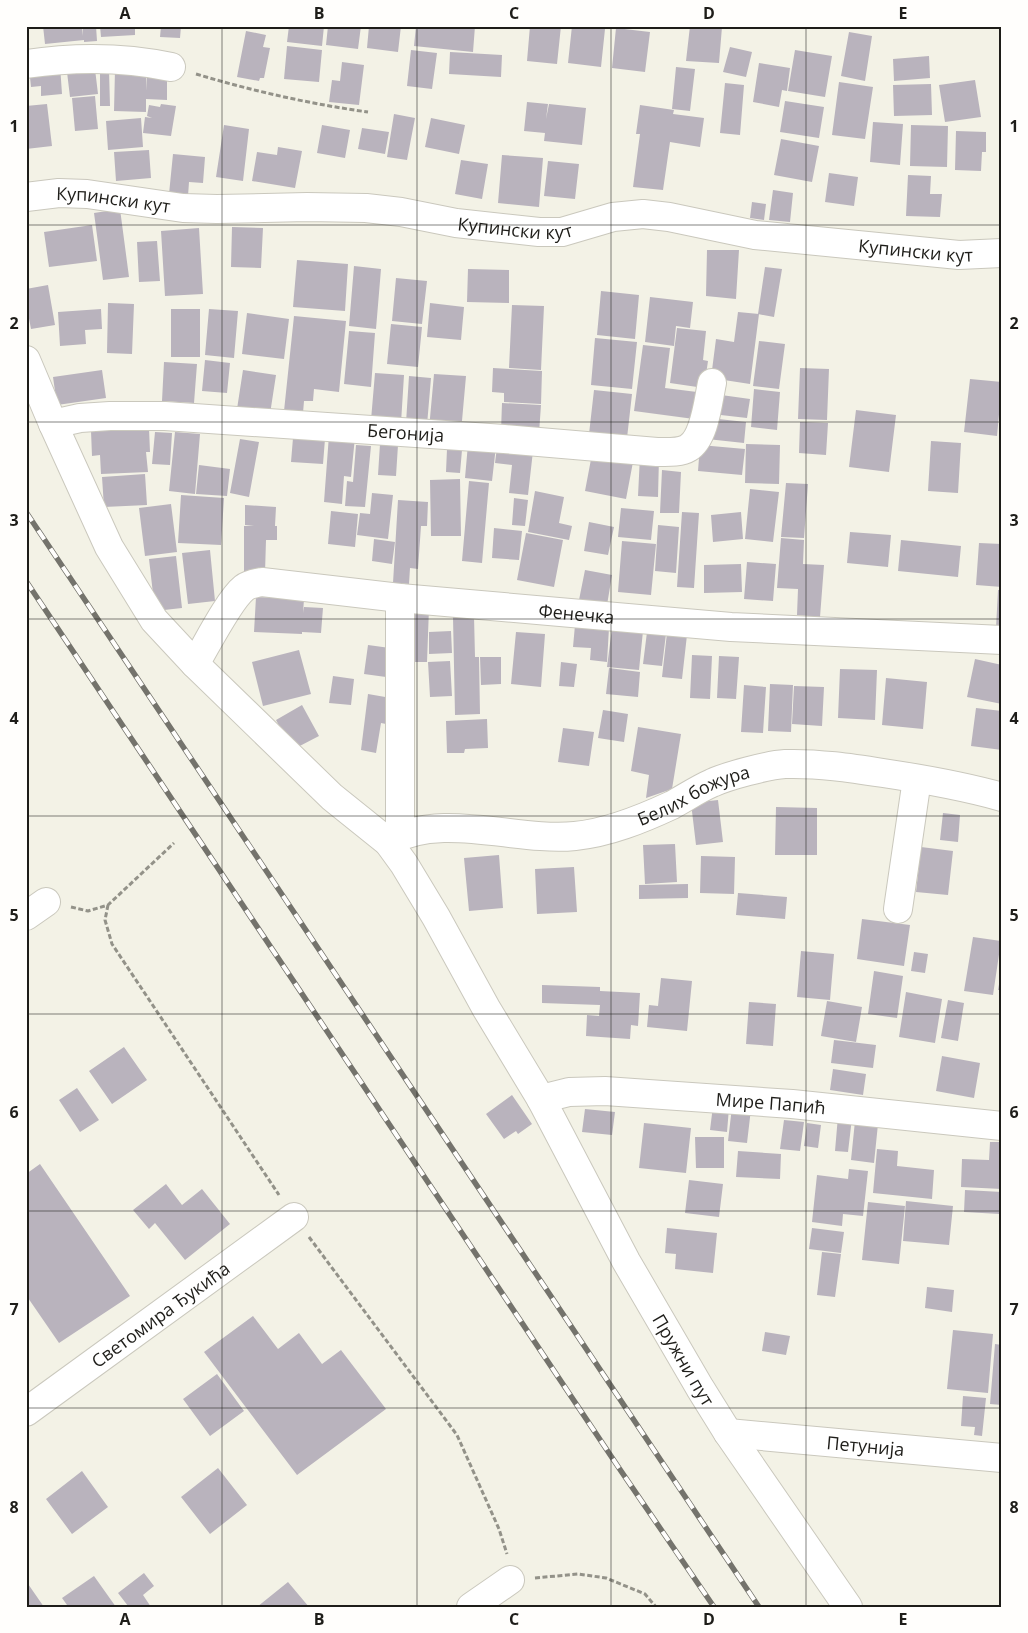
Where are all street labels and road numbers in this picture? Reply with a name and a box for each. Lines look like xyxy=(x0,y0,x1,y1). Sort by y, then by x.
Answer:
street label: Купински кут xyxy=(56,181,173,218)
street label: Купински кут xyxy=(457,211,576,244)
street label: Купински кут xyxy=(857,233,974,267)
street label: Бегонија xyxy=(366,418,445,447)
street label: Фенечка xyxy=(537,598,616,629)
street label: Белих божура xyxy=(634,759,752,831)
street label: Мире Папић xyxy=(715,1087,827,1119)
street label: Светомира Ђукића xyxy=(86,1256,234,1373)
street label: Пружни пут xyxy=(647,1310,720,1411)
street label: Петунија xyxy=(825,1430,905,1461)

